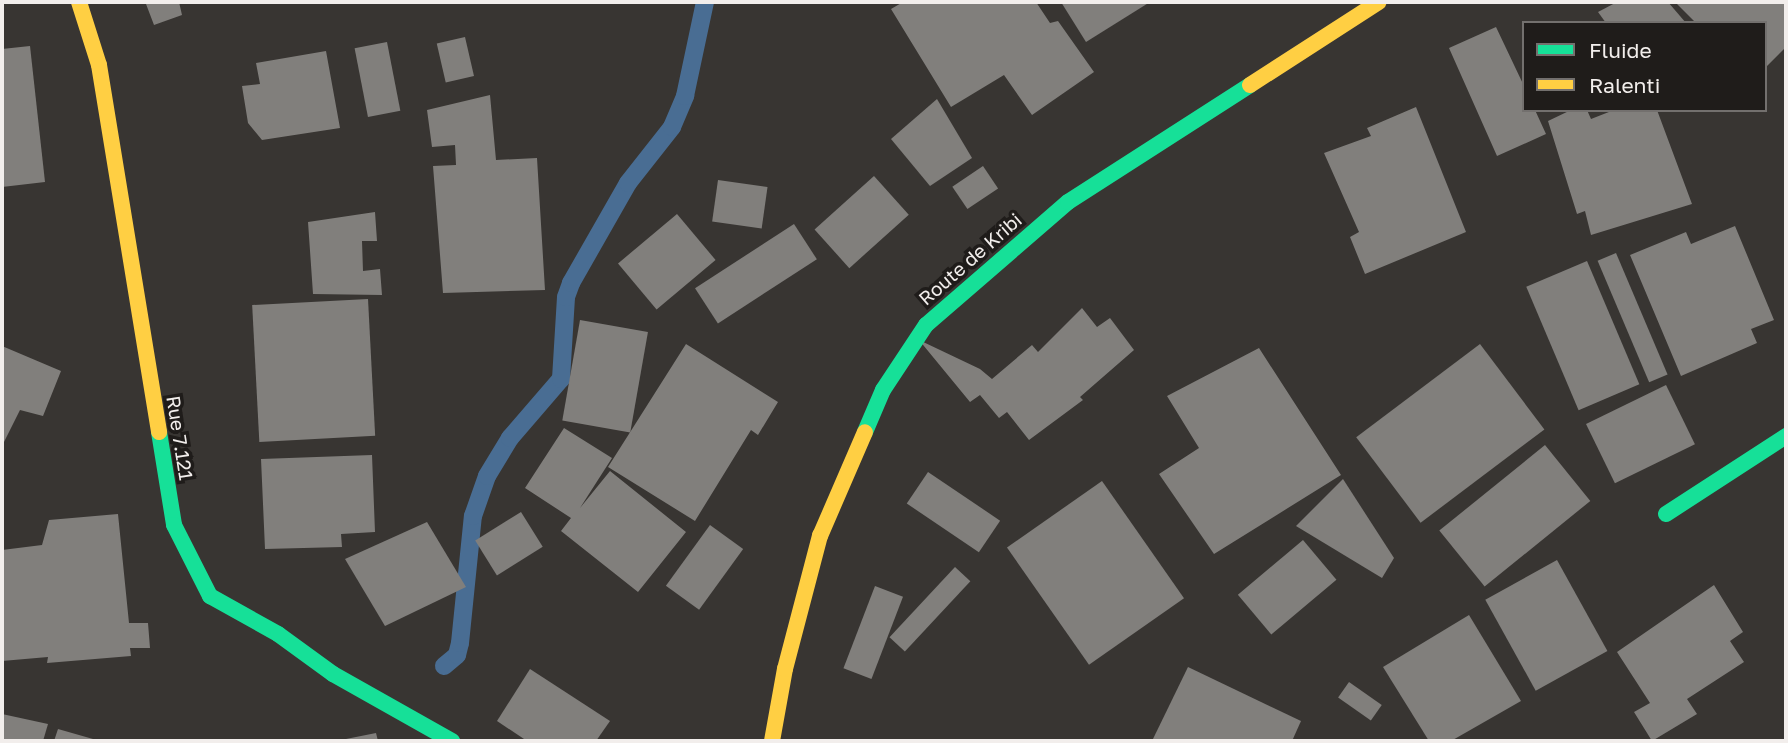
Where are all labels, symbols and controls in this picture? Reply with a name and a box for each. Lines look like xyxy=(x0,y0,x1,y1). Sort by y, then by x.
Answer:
legend xyxy=(1522,21,1767,112)
text: Fluide xyxy=(1589,37,1652,63)
text: Ralenti xyxy=(1589,72,1660,98)
street label: Route de Kribi xyxy=(914,208,1026,310)
street label: Rue 7.121 xyxy=(162,394,198,482)

